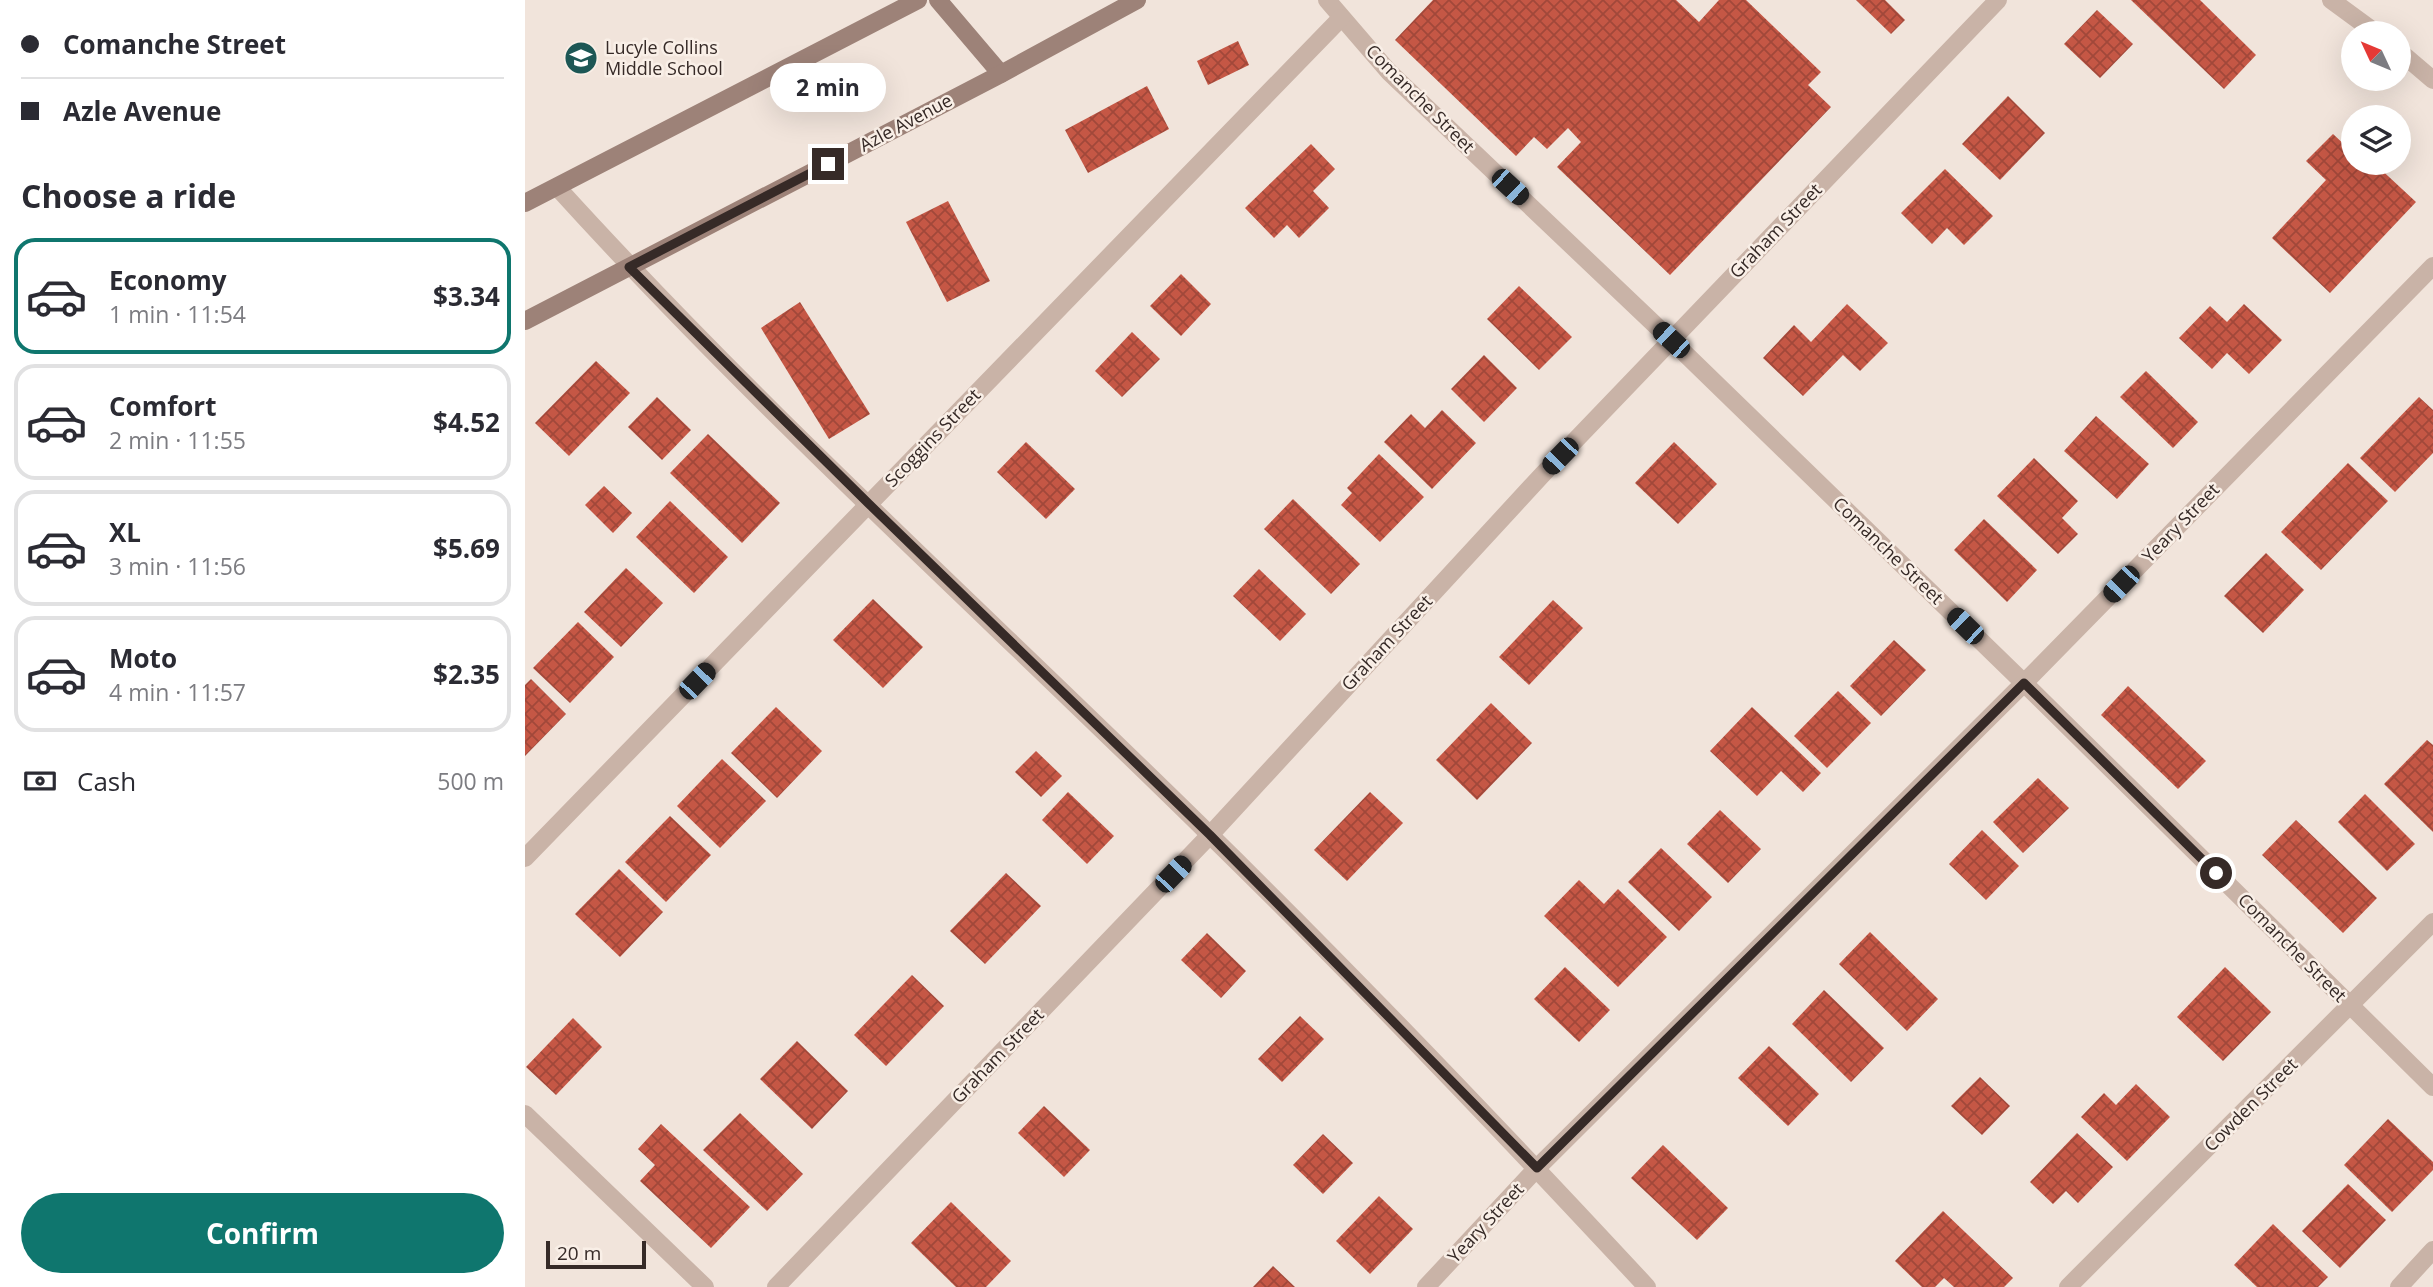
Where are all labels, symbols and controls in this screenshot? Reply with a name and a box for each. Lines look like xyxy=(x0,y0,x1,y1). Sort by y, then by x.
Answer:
north arrow xyxy=(2341,21,2411,91)
map controls xyxy=(2341,21,2411,175)
text: Comanche Street xyxy=(63,26,286,62)
place label: Lucyle Collins Middle School xyxy=(605,35,723,80)
school or university icon: Lucyle Collins Middle School xyxy=(562,39,600,77)
street label: Comanche Street xyxy=(1361,39,1480,158)
callout: 2 min xyxy=(770,62,886,111)
text: 2 min xyxy=(796,71,860,103)
street label: Azle Avenue xyxy=(855,88,956,157)
text: Azle Avenue xyxy=(63,93,221,129)
button: layers xyxy=(2341,105,2411,175)
route end xyxy=(812,148,844,180)
car xyxy=(1488,165,1533,209)
text: Choose a ride xyxy=(21,174,236,217)
street label: Graham Street xyxy=(1724,178,1827,283)
text: Economy xyxy=(109,262,227,298)
icon: car xyxy=(25,265,88,328)
text: $3.34 xyxy=(433,278,500,314)
text: 1 min · 11:54 xyxy=(109,298,246,330)
car xyxy=(1649,318,1694,362)
street label: Scoggins Street xyxy=(879,383,985,492)
text: Comfort xyxy=(109,388,216,424)
icon: car xyxy=(25,391,88,454)
text: $4.52 xyxy=(433,404,500,440)
text: 2 min · 11:55 xyxy=(109,424,246,456)
car xyxy=(1538,434,1583,478)
street label: Yeary Street xyxy=(2136,477,2224,567)
street label: Comanche Street xyxy=(1828,491,1949,609)
text: XL xyxy=(109,514,141,550)
icon: car xyxy=(25,517,88,580)
text: $5.69 xyxy=(433,530,500,566)
text: 3 min · 11:56 xyxy=(109,550,246,582)
car xyxy=(2099,562,2144,606)
street label: Graham Street xyxy=(1336,589,1437,696)
car xyxy=(1943,604,1988,648)
text: Moto xyxy=(109,640,177,676)
icon: car xyxy=(25,643,88,706)
text: $2.35 xyxy=(433,656,500,692)
car xyxy=(675,659,720,703)
text: 4 min · 11:57 xyxy=(109,676,246,708)
icon: cash xyxy=(21,762,59,800)
text: Cash xyxy=(77,763,136,799)
text: 500 m xyxy=(437,765,504,797)
car xyxy=(1151,852,1196,896)
route start xyxy=(2200,857,2232,889)
street label: Comanche Street xyxy=(2233,888,2352,1007)
street label: Graham Street xyxy=(946,1003,1049,1108)
street label: Cowden Street xyxy=(2198,1052,2302,1156)
street label: Yeary Street xyxy=(1442,1177,1529,1268)
button: Confirm xyxy=(21,1193,504,1273)
scale bar xyxy=(546,1238,646,1270)
text: 20 m xyxy=(557,1240,601,1266)

